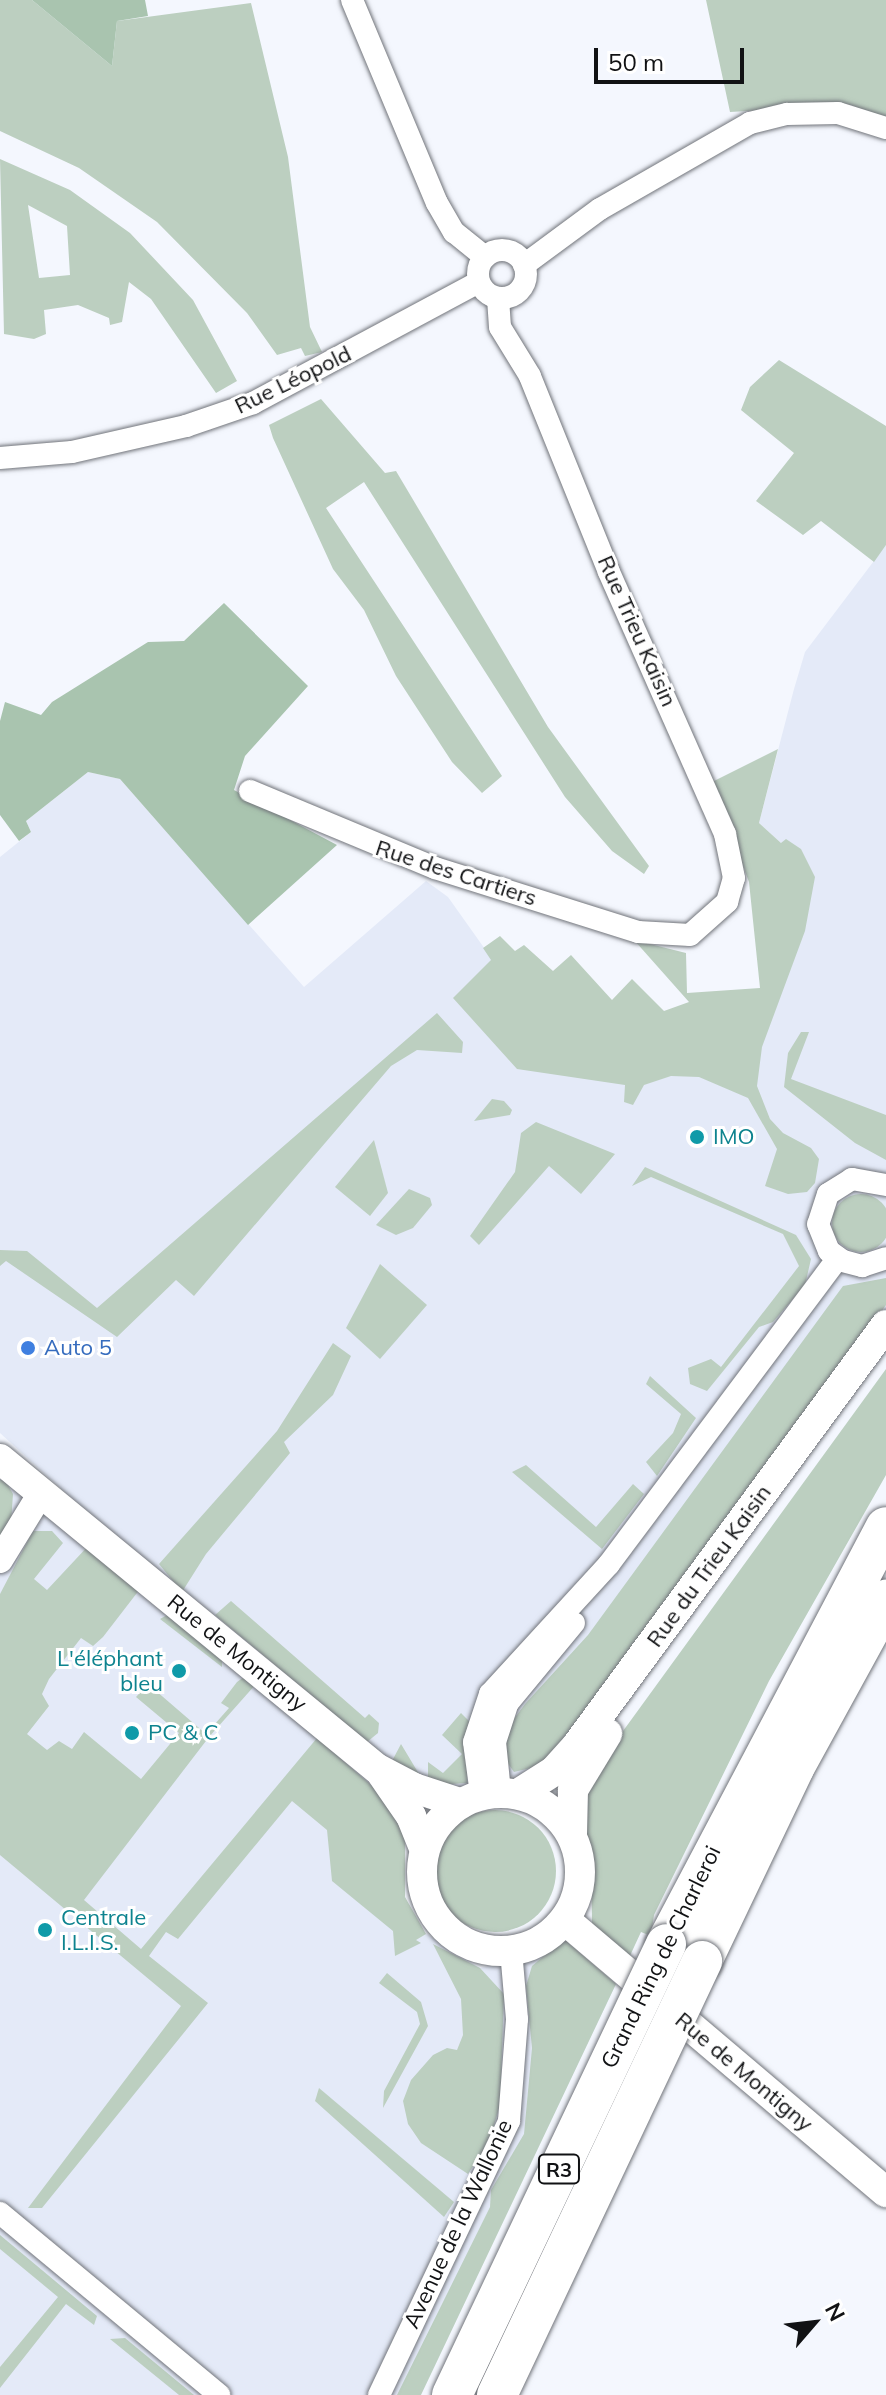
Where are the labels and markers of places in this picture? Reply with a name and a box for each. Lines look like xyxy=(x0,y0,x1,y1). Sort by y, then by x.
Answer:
place label: IMO xyxy=(713,1124,755,1150)
marker: IMO xyxy=(688,1128,706,1146)
place label: Auto 5 xyxy=(44,1335,112,1361)
marker: Auto 5 xyxy=(19,1339,37,1357)
place label: L'éléphant bleu xyxy=(57,1645,163,1696)
marker: L'éléphant bleu xyxy=(170,1662,188,1680)
place label: PC & C xyxy=(148,1720,218,1746)
marker: PC & C xyxy=(123,1724,141,1742)
place label: Centrale I.L.I.S. xyxy=(61,1904,146,1956)
marker: Centrale I.L.I.S. xyxy=(36,1921,54,1939)

